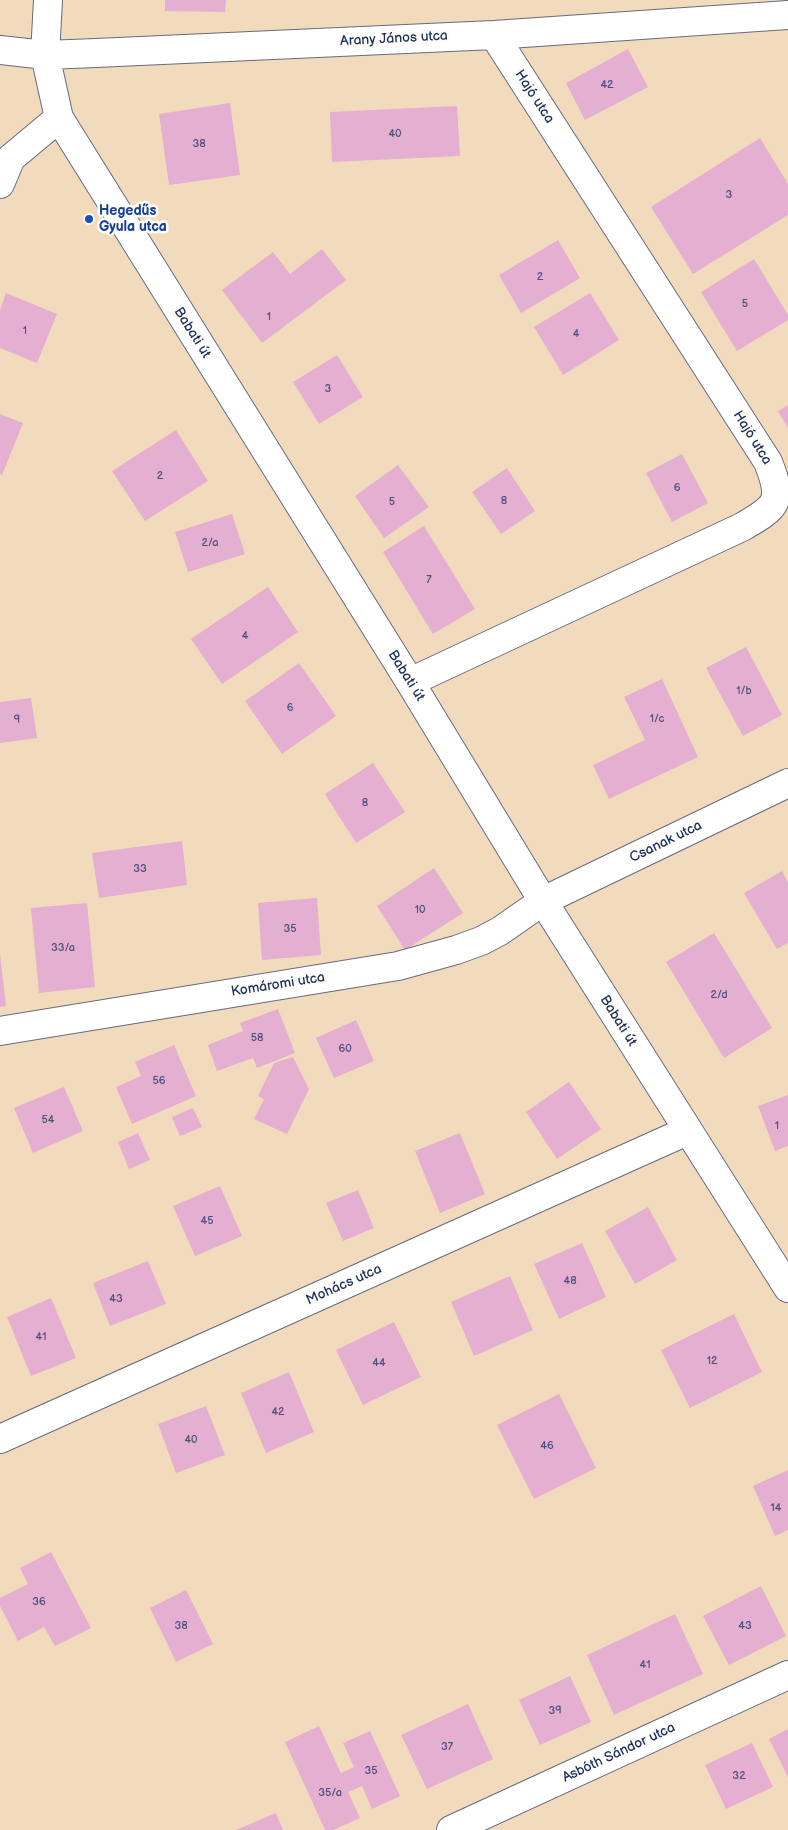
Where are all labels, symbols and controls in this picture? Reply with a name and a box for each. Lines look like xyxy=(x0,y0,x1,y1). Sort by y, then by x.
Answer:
street label: Arany János utca xyxy=(340,28,448,50)
street label: Hajó utca xyxy=(511,67,557,127)
house number: 42 xyxy=(600,78,614,92)
house number: 40 xyxy=(388,127,402,141)
house number: 38 xyxy=(192,137,206,151)
house number: 3 xyxy=(726,188,732,202)
place label: Hegedűs Gyula utca xyxy=(99,203,167,236)
marker: Hegedűs Gyula utca xyxy=(83,213,95,225)
house number: 2 xyxy=(537,270,543,284)
house number: 5 xyxy=(742,297,748,311)
street label: Babati út xyxy=(170,305,214,361)
house number: 1 xyxy=(267,310,271,324)
house number: 1 xyxy=(23,324,27,338)
house number: 4 xyxy=(573,327,579,341)
house number: 3 xyxy=(325,382,331,396)
street label: Hajó utca xyxy=(729,408,775,468)
house number: 2 xyxy=(157,469,163,483)
house number: 6 xyxy=(674,481,680,495)
house number: 8 xyxy=(501,494,507,508)
house number: 5 xyxy=(389,495,395,509)
house number: 2/a xyxy=(201,536,219,550)
house number: 7 xyxy=(426,573,432,587)
house number: 4 xyxy=(242,629,248,643)
street label: Babati út xyxy=(384,648,428,704)
house number: 1/b xyxy=(736,684,752,698)
house number: 6 xyxy=(287,701,293,715)
house number: 1/c xyxy=(650,712,664,726)
house number: 9 xyxy=(14,713,20,727)
house number: 8 xyxy=(362,796,368,810)
street label: Csanak utca xyxy=(627,817,705,867)
house number: 33 xyxy=(133,862,147,876)
house number: 10 xyxy=(415,903,425,917)
house number: 35 xyxy=(283,922,297,936)
house number: 33/a xyxy=(51,941,75,955)
street label: Komáromi utca xyxy=(230,969,326,1001)
house number: 2/d xyxy=(710,988,728,1002)
street label: Babati út xyxy=(596,993,640,1049)
house number: 58 xyxy=(251,1031,263,1045)
house number: 60 xyxy=(338,1042,352,1056)
house number: 56 xyxy=(152,1074,166,1088)
house number: 54 xyxy=(41,1113,55,1127)
house number: 1 xyxy=(775,1119,779,1133)
house number: 45 xyxy=(200,1214,214,1228)
street label: Mohács utca xyxy=(304,1261,384,1309)
house number: 48 xyxy=(563,1274,577,1288)
house number: 43 xyxy=(109,1292,123,1306)
house number: 41 xyxy=(36,1330,46,1344)
house number: 12 xyxy=(707,1354,717,1368)
house number: 44 xyxy=(372,1356,386,1370)
house number: 42 xyxy=(271,1405,285,1419)
house number: 40 xyxy=(184,1433,198,1447)
house number: 46 xyxy=(540,1439,554,1453)
house number: 14 xyxy=(771,1501,781,1515)
house number: 36 xyxy=(32,1595,46,1609)
house number: 38 xyxy=(174,1619,188,1633)
house number: 43 xyxy=(738,1619,752,1633)
house number: 41 xyxy=(640,1658,650,1672)
house number: 39 xyxy=(548,1704,562,1718)
street label: Asbóth Sándor utca xyxy=(560,1719,678,1787)
house number: 37 xyxy=(441,1740,453,1754)
house number: 35 xyxy=(364,1764,378,1778)
house number: 32 xyxy=(732,1769,746,1783)
house number: 35/a xyxy=(318,1786,342,1800)

